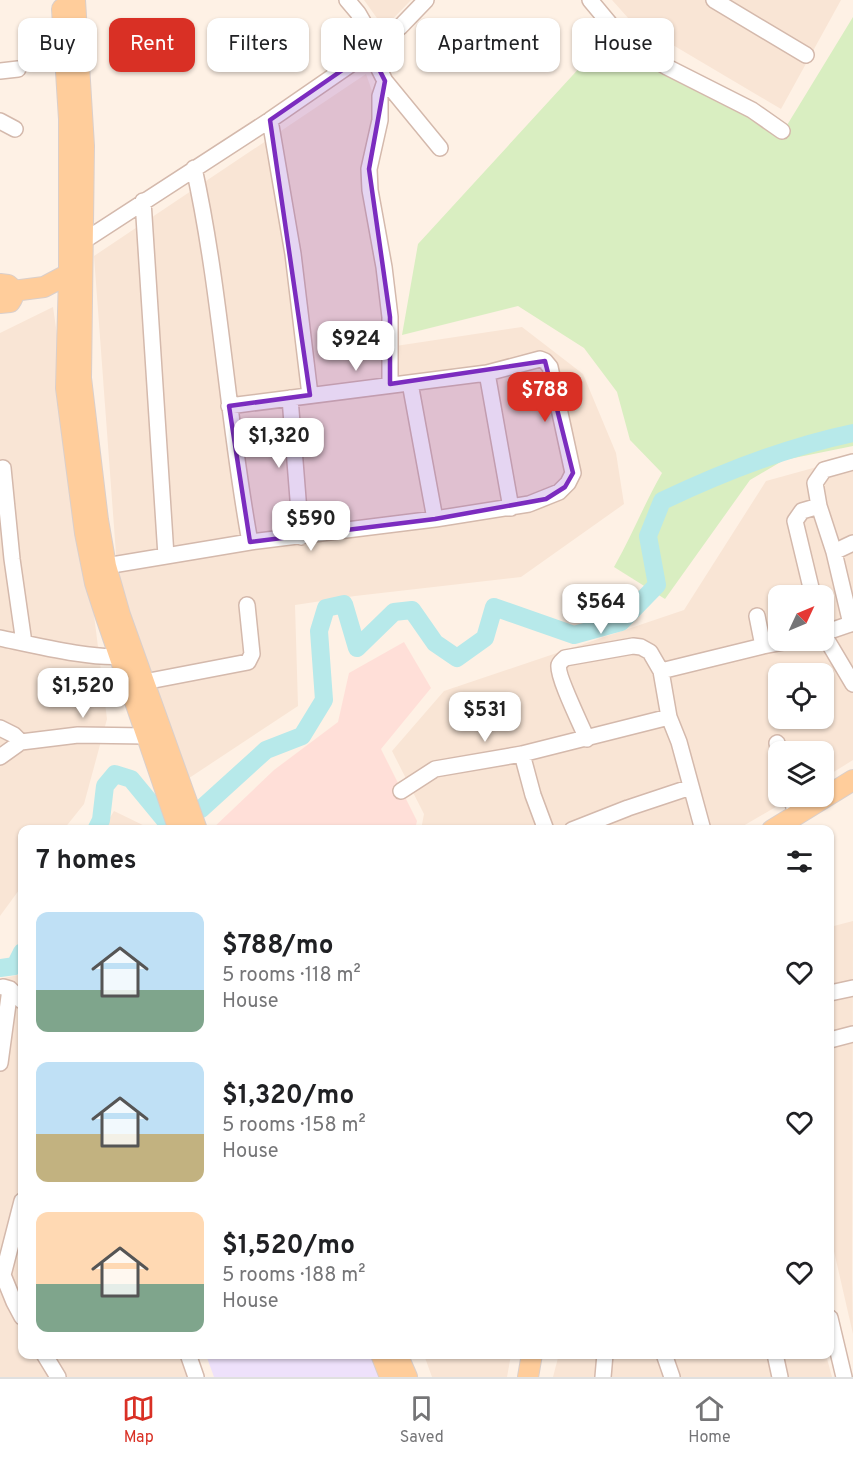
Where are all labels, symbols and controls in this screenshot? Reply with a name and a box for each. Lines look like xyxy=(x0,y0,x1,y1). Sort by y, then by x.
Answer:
chip: Buy xyxy=(18,18,97,72)
chip: Rent xyxy=(109,18,195,72)
chip: Filters xyxy=(207,18,309,72)
chip: New xyxy=(321,18,404,72)
chip: Apartment xyxy=(416,18,560,72)
chip: House xyxy=(572,18,674,72)
pin: $924 xyxy=(320,321,392,372)
text: $924 xyxy=(331,327,381,353)
pin: $788 xyxy=(509,372,581,423)
text: $788 xyxy=(521,378,569,404)
pin: $1,320 xyxy=(230,418,328,469)
text: $1,320 xyxy=(248,424,310,450)
pin: $590 xyxy=(275,501,347,552)
text: $590 xyxy=(286,507,336,533)
pin: $564 xyxy=(565,584,637,635)
north arrow xyxy=(768,585,834,651)
map controls xyxy=(768,585,834,807)
text: $564 xyxy=(576,590,626,616)
button: locate xyxy=(768,663,834,729)
pin: $1,520 xyxy=(34,668,132,719)
text: $1,520 xyxy=(52,674,114,700)
pin: $531 xyxy=(449,692,521,743)
text: $531 xyxy=(463,698,507,724)
button: layers xyxy=(768,741,834,807)
text: 7 homes xyxy=(36,845,136,878)
icon: filters xyxy=(783,845,816,878)
text: $788/mo xyxy=(222,930,333,963)
icon: home xyxy=(84,936,156,1008)
icon: heart xyxy=(783,956,816,989)
text: 5 rooms · 118 m² xyxy=(222,963,361,989)
text: House xyxy=(222,989,278,1015)
text: $1,320/mo xyxy=(222,1080,354,1113)
icon: home xyxy=(84,1086,156,1158)
icon: heart xyxy=(783,1106,816,1139)
text: 5 rooms · 158 m² xyxy=(222,1113,366,1139)
text: House xyxy=(222,1139,278,1165)
text: $1,520/mo xyxy=(222,1230,355,1263)
icon: home xyxy=(84,1236,156,1308)
icon: heart xyxy=(783,1256,816,1289)
text: 5 rooms · 188 m² xyxy=(222,1263,365,1289)
text: House xyxy=(222,1289,278,1315)
tab: Map xyxy=(122,1392,155,1448)
tab: Saved xyxy=(400,1392,444,1448)
tab: Home xyxy=(688,1392,731,1448)

